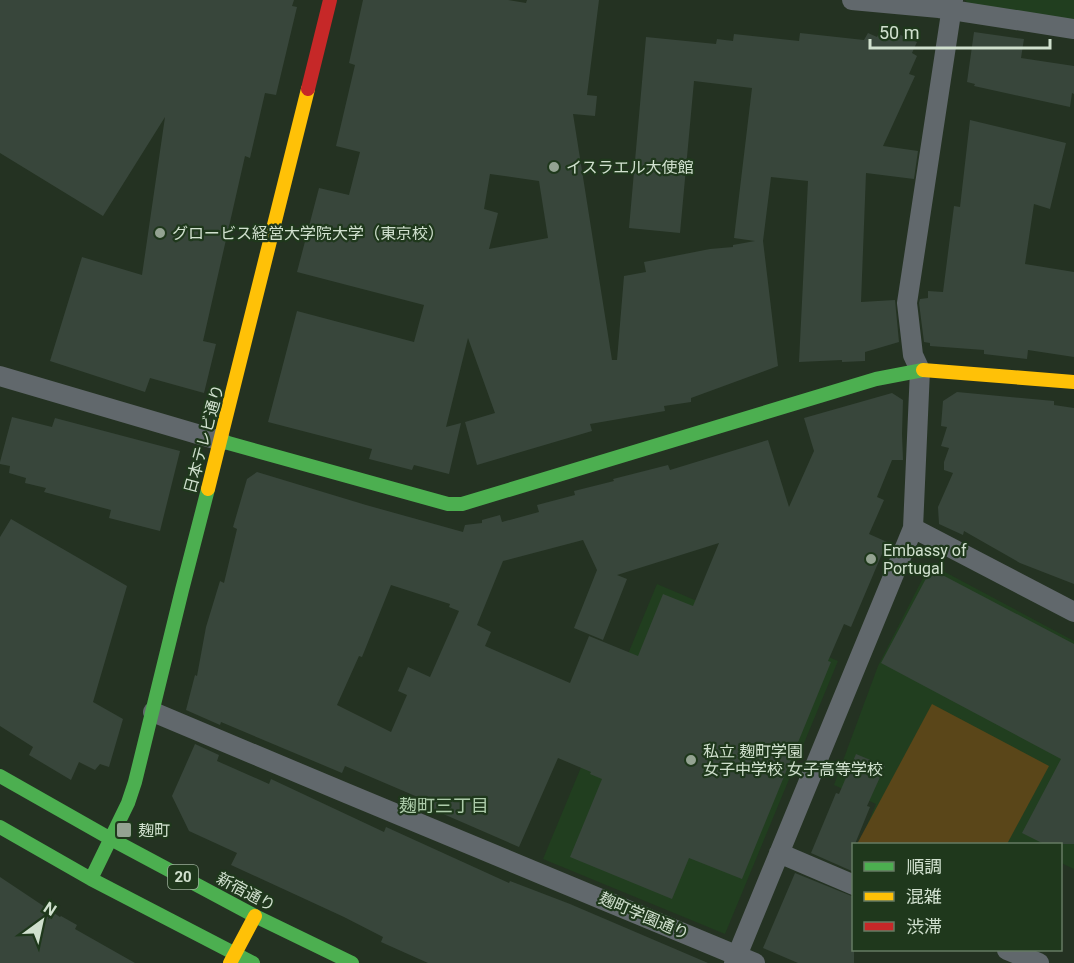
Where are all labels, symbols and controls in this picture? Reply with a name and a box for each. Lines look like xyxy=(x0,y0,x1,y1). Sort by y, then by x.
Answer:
scale bar xyxy=(870,12,1050,50)
text: 50 m xyxy=(879,22,919,43)
place label: イスラエル大使館 xyxy=(566,158,694,177)
marker: イスラエル大使館 xyxy=(547,160,561,174)
place label: グロービス経営大学院大学（東京校） xyxy=(172,224,444,243)
marker: グロービス経営大学院大学（東京校） xyxy=(153,226,167,240)
street label: 日本テレビ通り xyxy=(180,382,228,496)
place label: Embassy of Portugal xyxy=(883,541,967,578)
marker: Embassy of Portugal xyxy=(864,552,878,566)
place label: 私立 麹町学園 女子中学校 女子高等学校 xyxy=(703,742,883,779)
marker: 私立 麹町学園 女子中学校 女子高等学校 xyxy=(684,753,698,767)
district label: 麹町三丁目 xyxy=(399,795,489,816)
marker: 麹町 xyxy=(115,821,133,839)
place label: 麹町 xyxy=(138,821,170,840)
legend xyxy=(852,843,1062,951)
text: 順調 xyxy=(906,856,942,877)
road number: 20 xyxy=(168,865,198,889)
street label: 新宿通り xyxy=(213,869,279,915)
text: 混雑 xyxy=(906,886,942,907)
street label: 麹町学園通り xyxy=(596,888,692,944)
north arrow xyxy=(12,891,72,951)
text: N xyxy=(40,898,60,920)
text: 渋滞 xyxy=(906,916,942,937)

